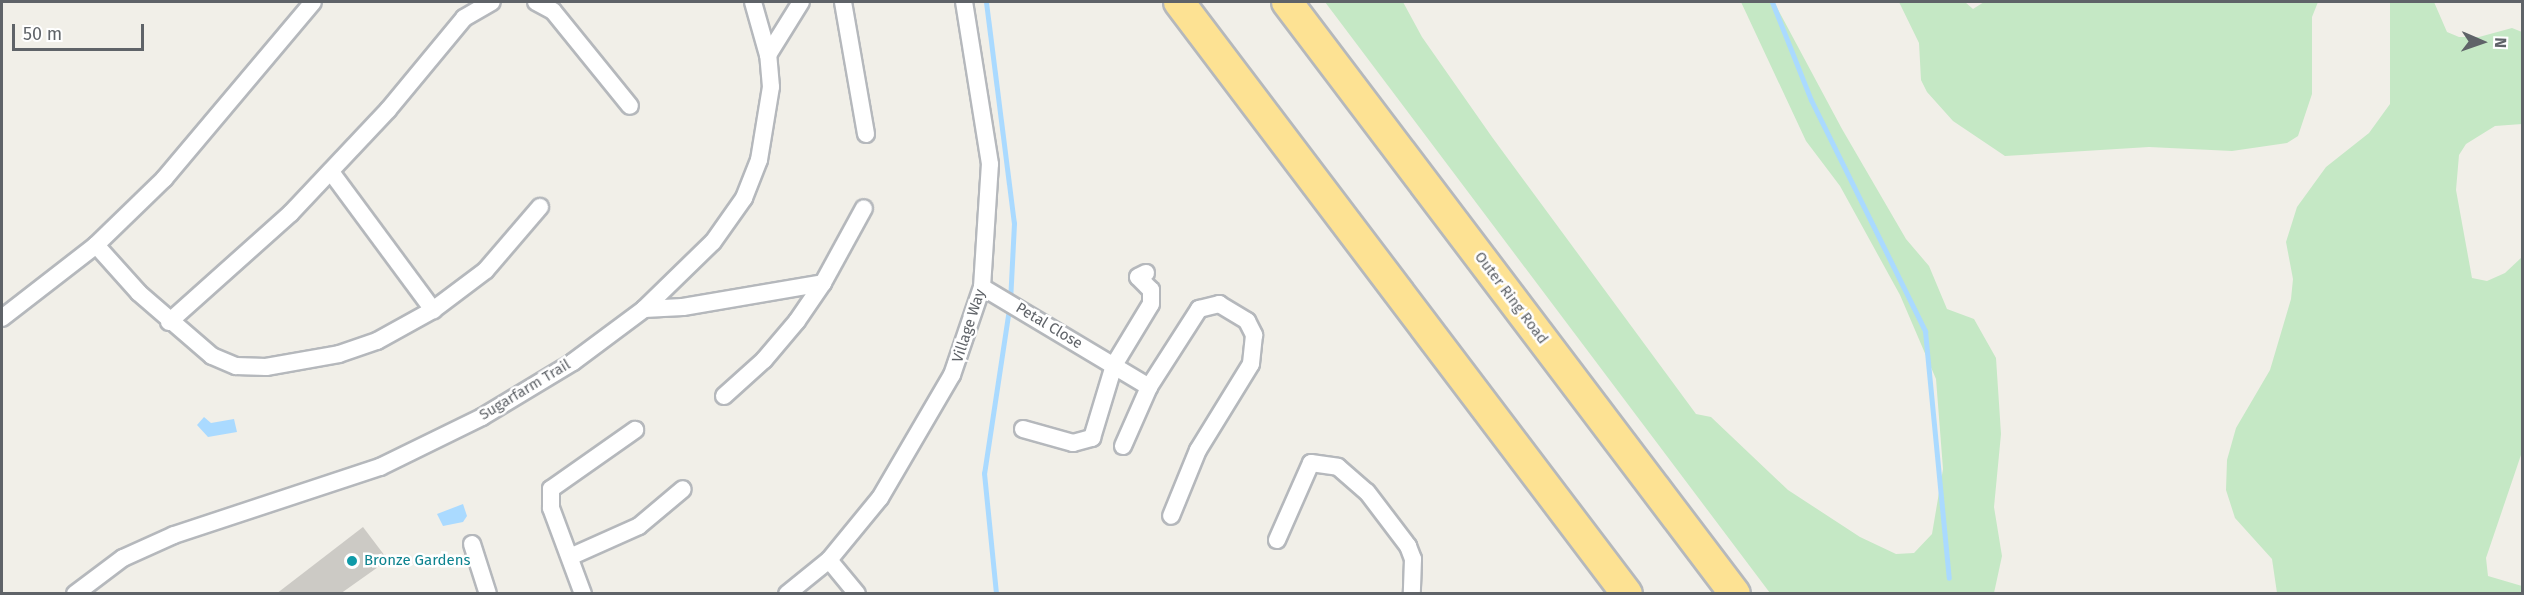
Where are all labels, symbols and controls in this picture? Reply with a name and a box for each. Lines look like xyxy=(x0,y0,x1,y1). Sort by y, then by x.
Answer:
scale bar xyxy=(15,12,147,50)
north arrow xyxy=(2452,12,2512,72)
text: 50 m xyxy=(23,23,62,45)
text: N xyxy=(2491,37,2510,48)
street label: Outer Ring Road xyxy=(1471,248,1551,348)
street label: Village Way xyxy=(949,287,989,365)
street label: Petal Close xyxy=(1012,299,1086,353)
street label: Sugarfarm Trail xyxy=(476,356,574,424)
place label: Bronze Gardens xyxy=(364,552,471,570)
marker: Bronze Gardens xyxy=(345,554,359,568)

